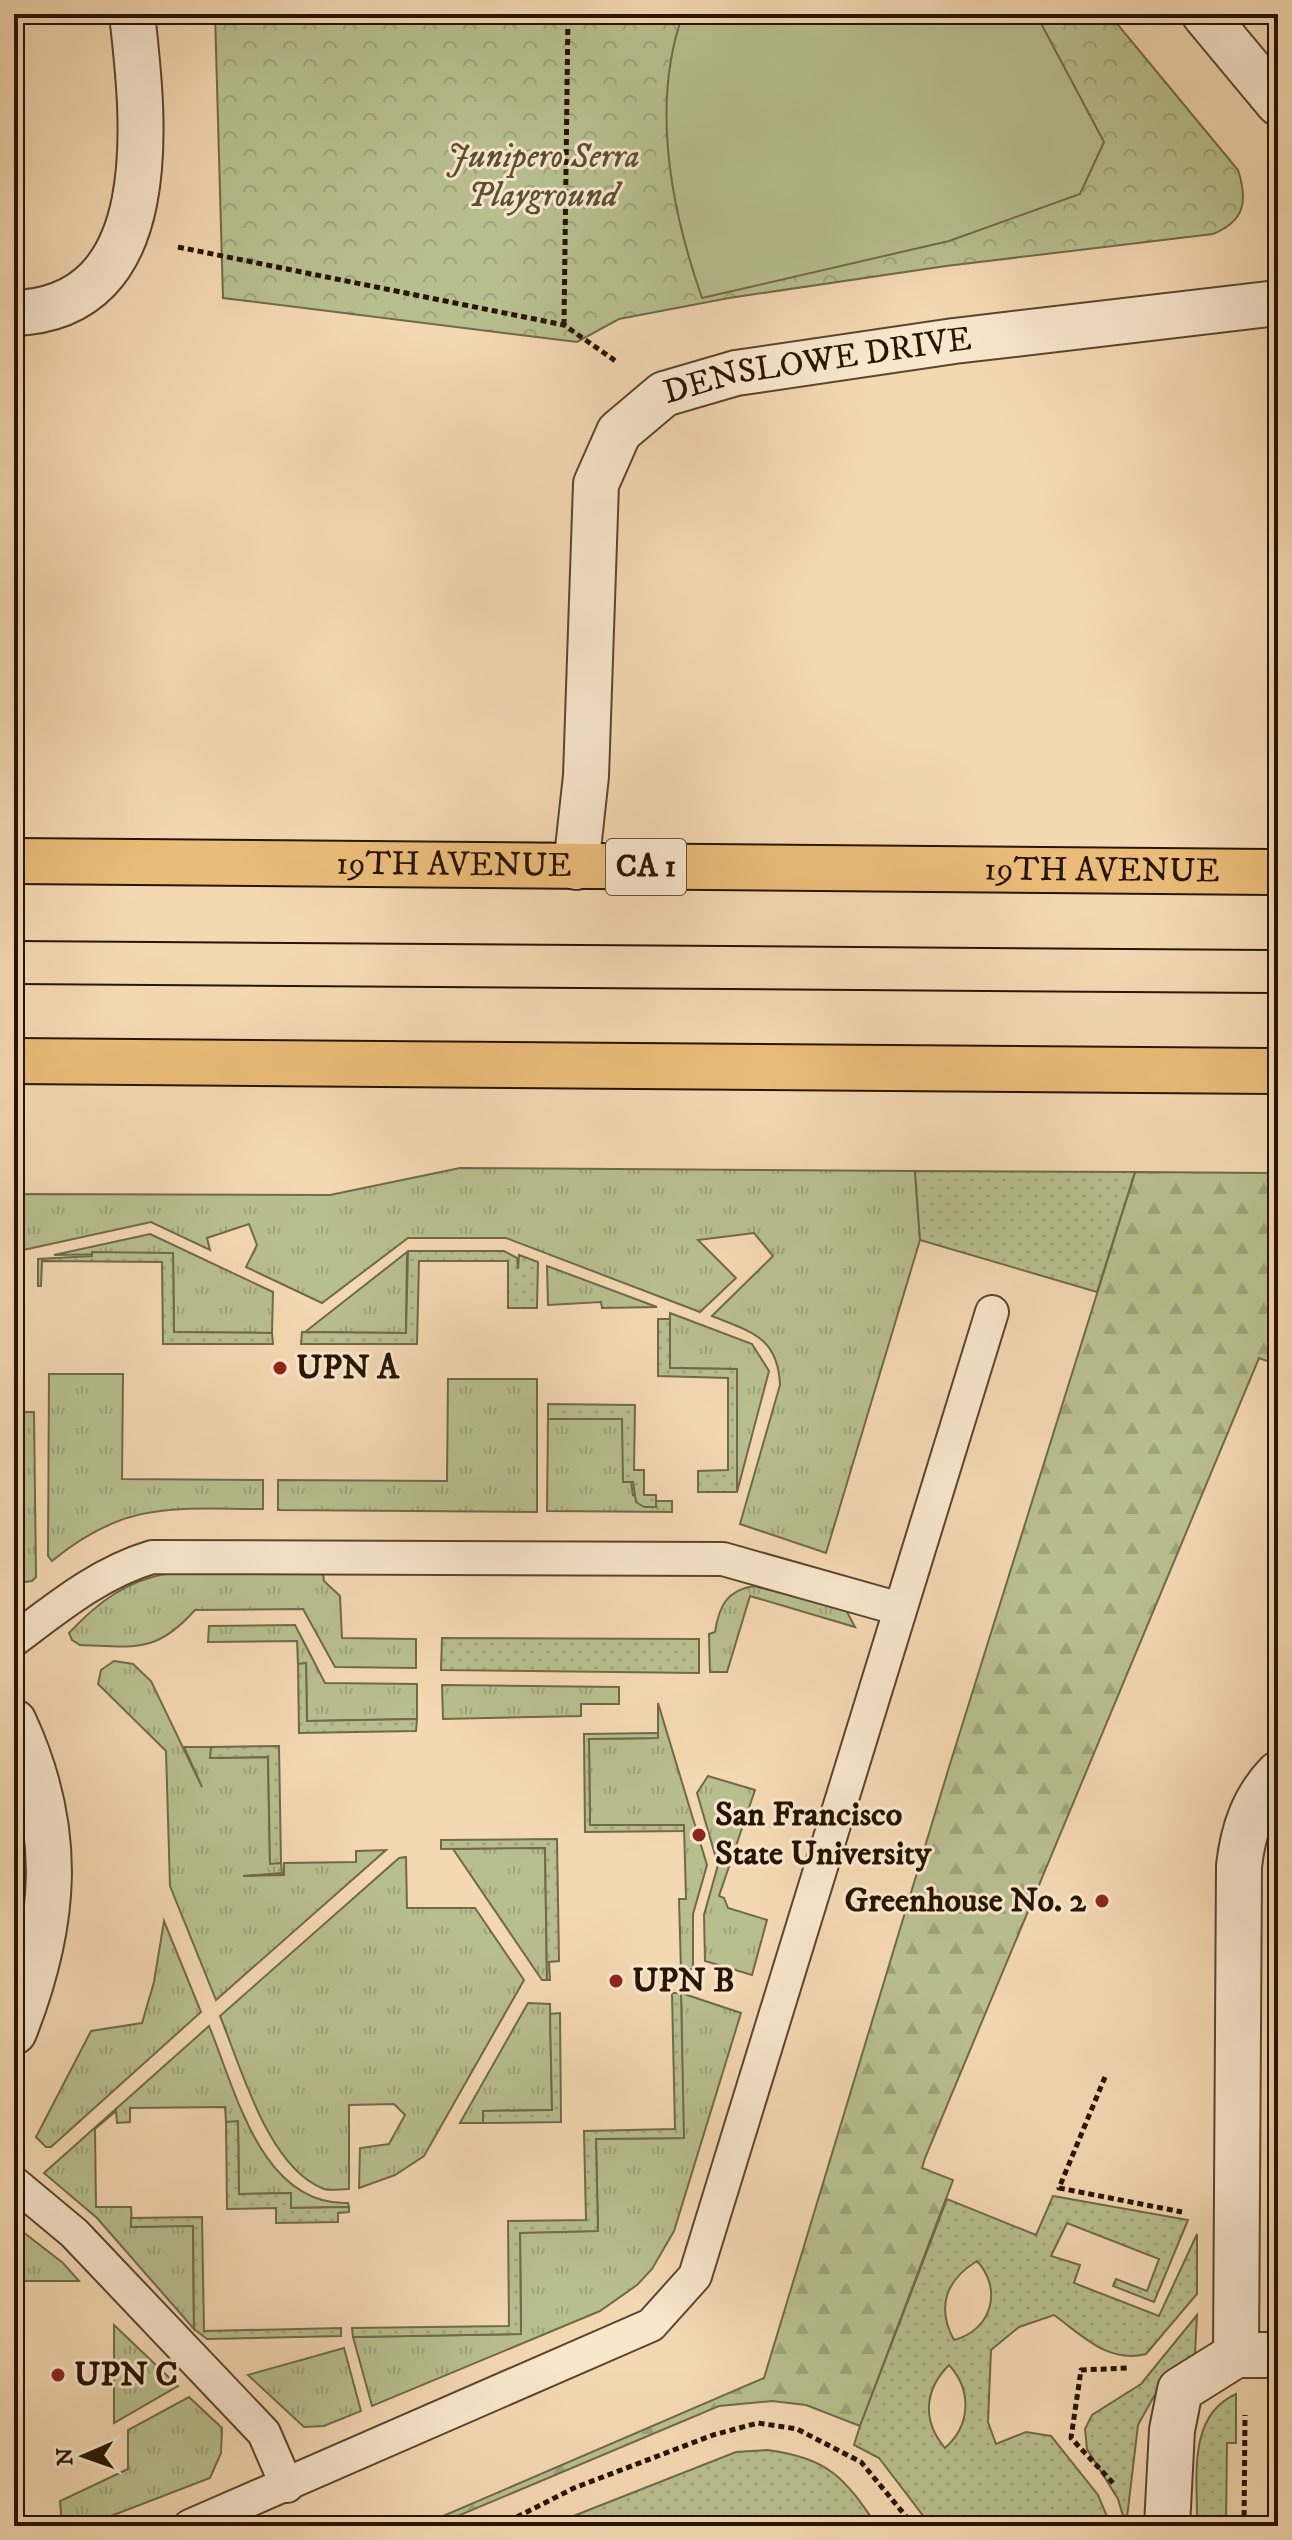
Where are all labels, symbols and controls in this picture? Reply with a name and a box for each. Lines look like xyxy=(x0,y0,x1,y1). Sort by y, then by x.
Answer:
park label: Junipero Serra Playground xyxy=(446,136,640,217)
street label: DENSLOWE DRIVE xyxy=(658,318,974,414)
road number: CA 1 xyxy=(606,839,686,895)
street label: 19TH AVENUE xyxy=(336,843,572,887)
street label: 19TH AVENUE xyxy=(984,848,1220,892)
place label: UPN A xyxy=(296,1347,400,1389)
marker: UPN A xyxy=(271,1359,289,1377)
place label: San Francisco State University xyxy=(715,1794,932,1875)
marker: San Francisco State University xyxy=(690,1826,708,1844)
place label: Greenhouse No. 2 xyxy=(844,1880,1086,1922)
marker: Greenhouse No. 2 xyxy=(1093,1892,1111,1910)
place label: UPN B xyxy=(632,1960,735,2002)
marker: UPN B xyxy=(607,1972,625,1990)
place label: UPN C xyxy=(74,2354,178,2396)
marker: UPN C xyxy=(49,2366,67,2384)
north arrow xyxy=(44,2416,124,2496)
text: N xyxy=(52,2447,79,2466)

